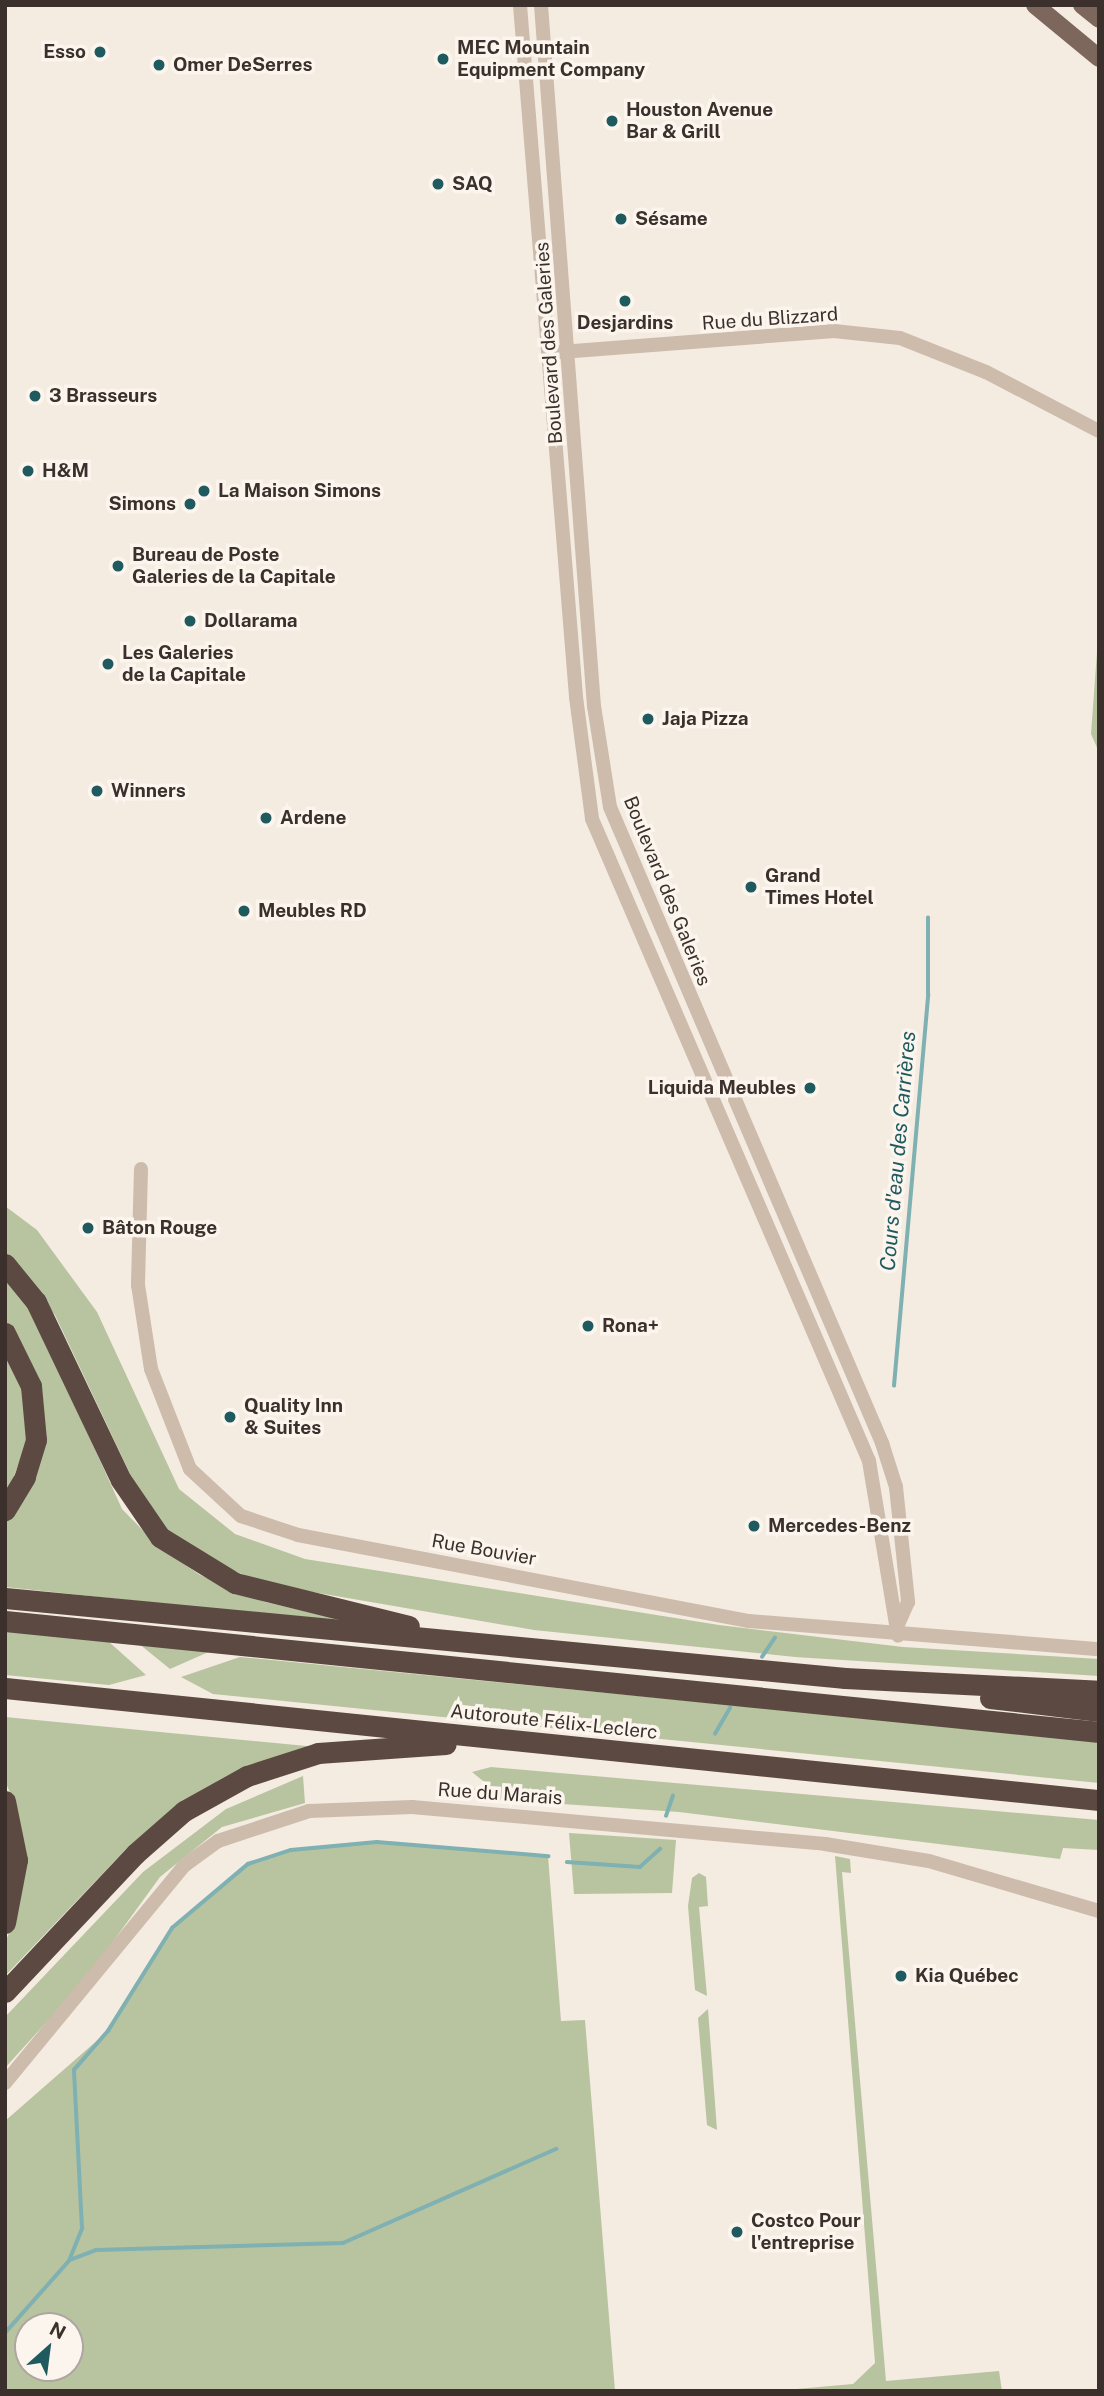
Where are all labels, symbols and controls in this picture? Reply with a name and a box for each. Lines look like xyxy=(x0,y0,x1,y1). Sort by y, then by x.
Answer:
place label: MEC Mountain Equipment Company xyxy=(457,37,645,81)
place label: Esso xyxy=(43,41,86,63)
marker: Esso xyxy=(92,44,108,60)
marker: MEC Mountain Equipment Company xyxy=(435,51,451,67)
place label: Omer DeSerres xyxy=(173,54,312,76)
marker: Omer DeSerres xyxy=(151,57,167,73)
place label: Houston Avenue Bar & Grill xyxy=(626,99,773,143)
marker: Houston Avenue Bar & Grill xyxy=(604,113,620,129)
place label: SAQ xyxy=(452,173,493,195)
marker: SAQ xyxy=(430,176,446,192)
place label: Sésame xyxy=(635,208,708,230)
marker: Sésame xyxy=(613,211,629,227)
street label: Boulevard des Galeries xyxy=(531,241,567,445)
marker: Desjardins xyxy=(617,293,633,309)
street label: Rue du Blizzard xyxy=(701,303,839,335)
place label: Desjardins xyxy=(577,312,673,334)
place label: 3 Brasseurs xyxy=(49,385,157,407)
marker: 3 Brasseurs xyxy=(27,388,43,404)
place label: H&M xyxy=(42,460,89,482)
marker: H&M xyxy=(20,463,36,479)
place label: La Maison Simons xyxy=(218,480,381,502)
marker: La Maison Simons xyxy=(196,483,212,499)
place label: Simons xyxy=(109,493,176,515)
marker: Simons xyxy=(182,496,198,512)
place label: Bureau de Poste Galeries de la Capitale xyxy=(132,544,336,588)
marker: Bureau de Poste Galeries de la Capitale xyxy=(110,558,126,574)
place label: Dollarama xyxy=(204,610,298,632)
marker: Dollarama xyxy=(182,613,198,629)
place label: Les Galeries de la Capitale xyxy=(122,642,246,686)
marker: Les Galeries de la Capitale xyxy=(100,656,116,672)
place label: Jaja Pizza xyxy=(662,708,749,730)
marker: Jaja Pizza xyxy=(640,711,656,727)
place label: Winners xyxy=(111,780,186,802)
marker: Winners xyxy=(89,783,105,799)
street label: Boulevard des Galeries xyxy=(618,793,716,989)
place label: Ardene xyxy=(280,807,346,829)
marker: Ardene xyxy=(258,810,274,826)
place label: Grand Times Hotel xyxy=(765,865,874,909)
marker: Grand Times Hotel xyxy=(743,879,759,895)
place label: Meubles RD xyxy=(258,900,367,922)
marker: Meubles RD xyxy=(236,903,252,919)
water label: Cours d'eau des Carrières xyxy=(875,1030,921,1272)
place label: Liquida Meubles xyxy=(648,1077,796,1099)
marker: Liquida Meubles xyxy=(802,1080,818,1096)
place label: Bâton Rouge xyxy=(102,1217,217,1239)
marker: Bâton Rouge xyxy=(80,1220,96,1236)
place label: Rona+ xyxy=(602,1315,659,1337)
marker: Rona+ xyxy=(580,1318,596,1334)
place label: Quality Inn & Suites xyxy=(244,1395,343,1439)
marker: Quality Inn & Suites xyxy=(222,1409,238,1425)
place label: Mercedes-Benz xyxy=(768,1515,911,1537)
marker: Mercedes-Benz xyxy=(746,1518,762,1534)
street label: Rue Bouvier xyxy=(430,1530,538,1570)
street label: Autoroute Félix-Leclerc xyxy=(449,1700,659,1744)
street label: Rue du Marais xyxy=(437,1778,563,1810)
place label: Kia Québec xyxy=(915,1965,1019,1987)
marker: Kia Québec xyxy=(893,1968,909,1984)
place label: Costco Pour l'entreprise xyxy=(751,2210,861,2254)
marker: Costco Pour l'entreprise xyxy=(729,2224,745,2240)
north arrow xyxy=(14,2312,84,2382)
text: N xyxy=(46,2317,70,2343)

